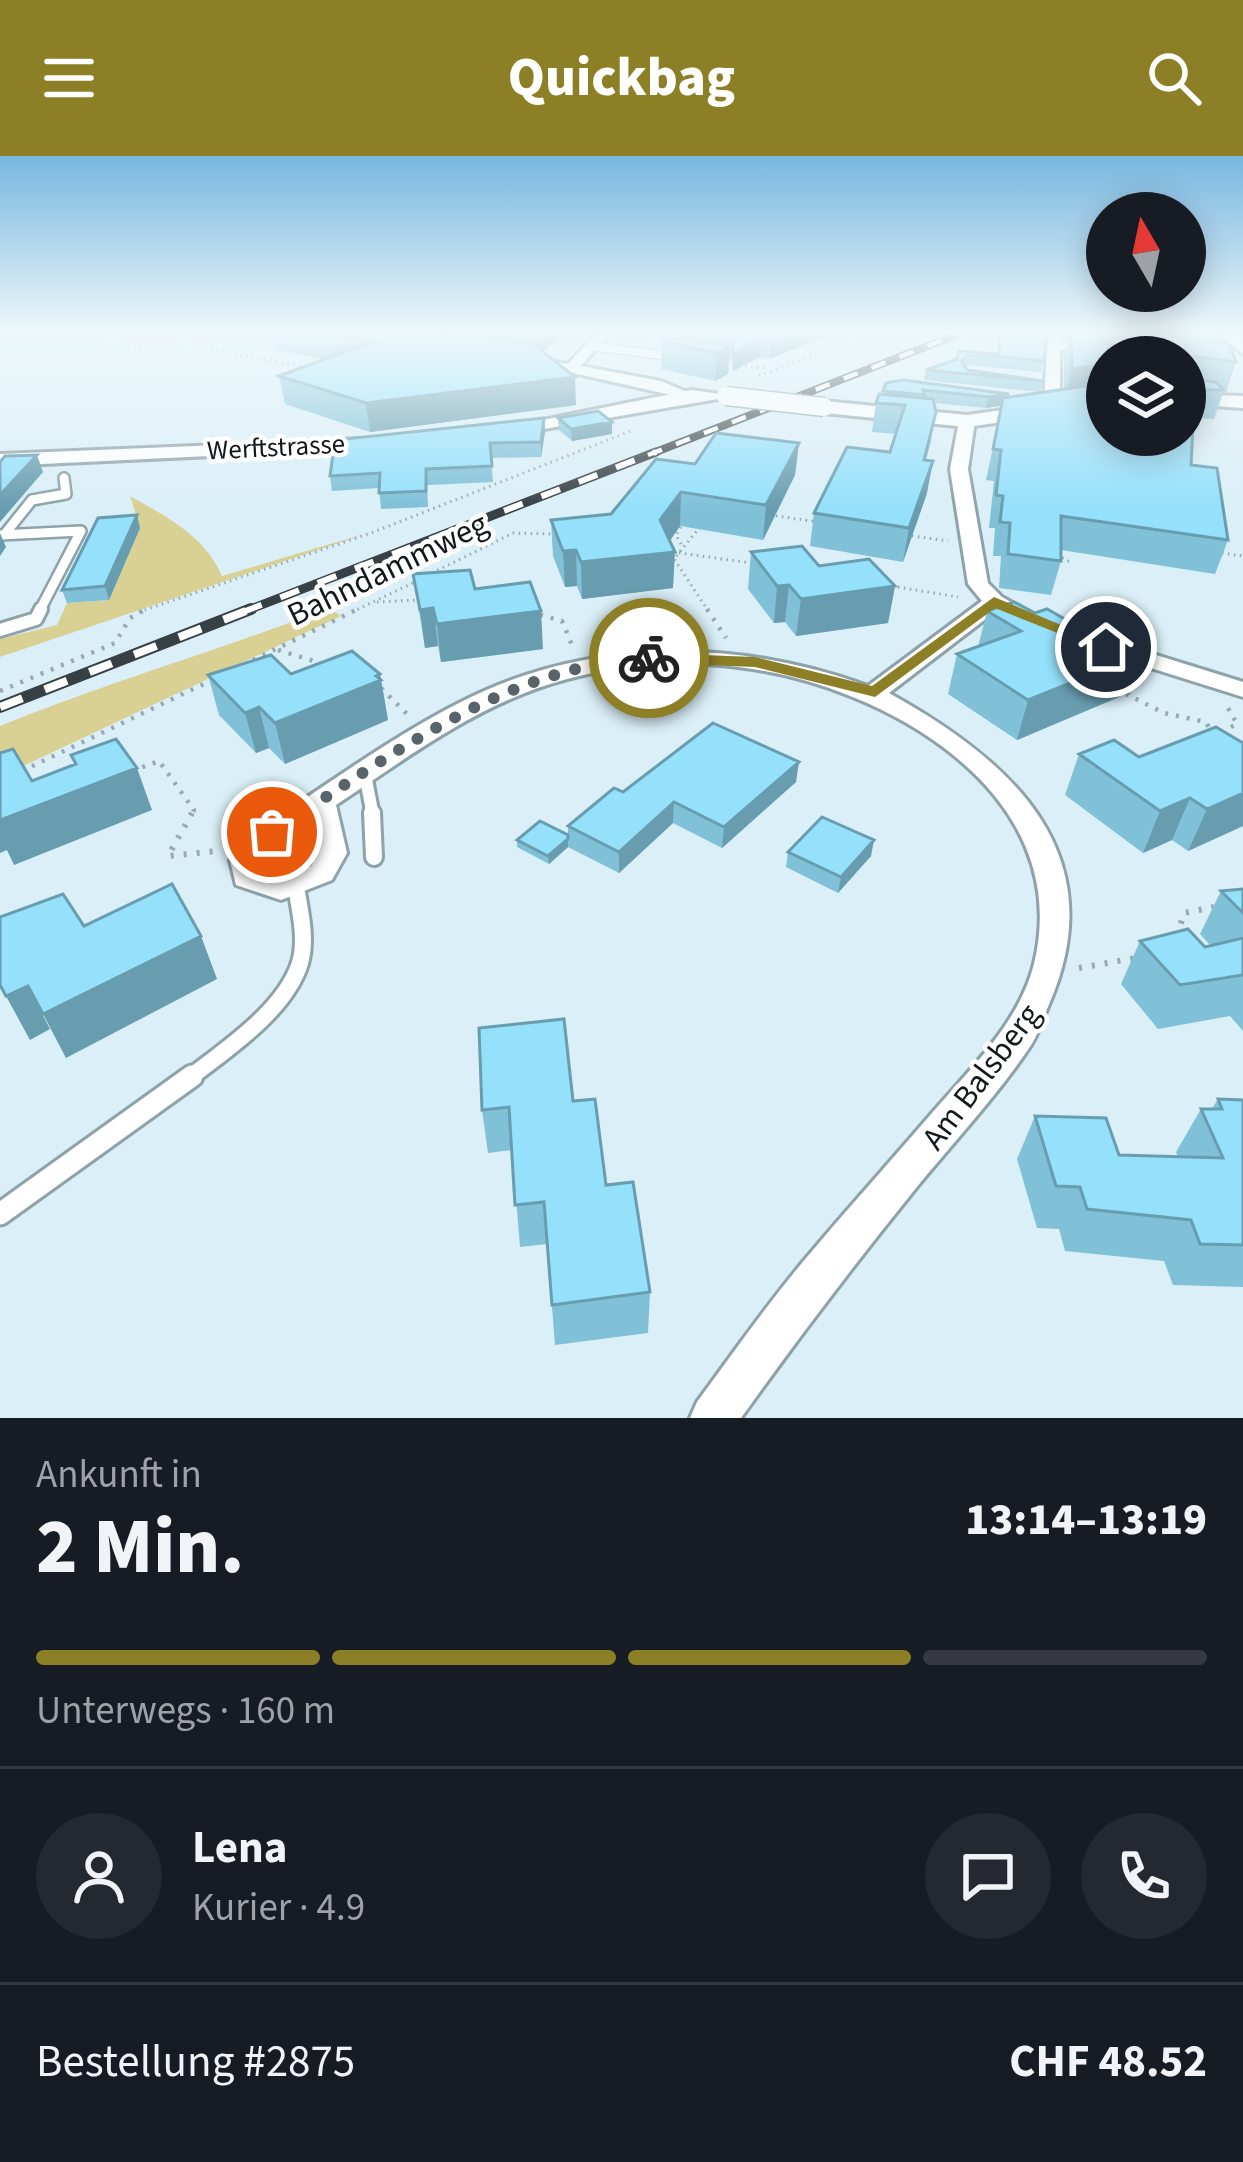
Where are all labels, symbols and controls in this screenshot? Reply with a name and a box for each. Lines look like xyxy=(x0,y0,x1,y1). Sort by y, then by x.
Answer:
text: Quickbag xyxy=(508,40,735,117)
icon: menu xyxy=(36,45,102,111)
icon: search xyxy=(1141,45,1207,111)
north arrow xyxy=(1086,192,1206,312)
map controls xyxy=(1086,192,1206,456)
button: layers xyxy=(1086,336,1206,456)
street label: Werftstrasse xyxy=(206,424,346,471)
street label: Bahndammweg xyxy=(279,500,496,638)
pin xyxy=(1055,596,1157,698)
courier xyxy=(589,598,709,718)
icon: home xyxy=(1073,614,1139,680)
icon: bike xyxy=(616,625,682,691)
pin xyxy=(221,781,323,883)
icon: bag xyxy=(239,799,305,865)
street label: Am Balsberg xyxy=(911,994,1052,1160)
text: Ankunft in xyxy=(36,1447,202,1503)
text: 13:14–13:19 xyxy=(965,1488,1207,1552)
text: 2 Min. xyxy=(36,1492,244,1603)
text: Unterwegs · 160 m xyxy=(36,1683,335,1739)
button: person xyxy=(36,1813,162,1939)
button: chat xyxy=(925,1813,1051,1939)
button: phone xyxy=(1081,1813,1207,1939)
text: Lena xyxy=(192,1816,287,1880)
text: Kurier · 4.9 xyxy=(192,1880,365,1936)
text: Bestellung #2875 xyxy=(36,2030,355,2094)
text: CHF 48.52 xyxy=(1009,2030,1207,2094)

